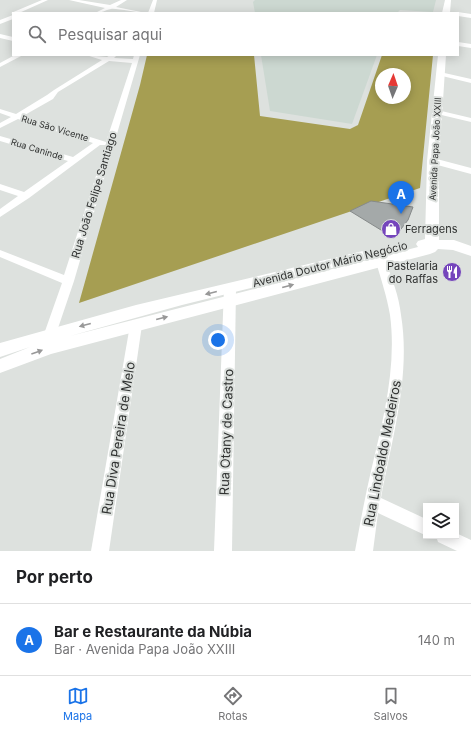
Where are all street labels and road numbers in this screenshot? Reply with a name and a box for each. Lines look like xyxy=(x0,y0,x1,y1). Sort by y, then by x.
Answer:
street label: Avenida Papa João XXIII xyxy=(427,97,443,201)
street label: Rua São Vicente xyxy=(20,113,90,143)
street label: Rua João Felipe Santiago xyxy=(68,130,120,260)
street label: Rua Caninde xyxy=(10,136,64,162)
street label: Avenida Doutor Mário Negócio xyxy=(251,238,409,290)
street label: Rua Diva Pereira de Melo xyxy=(98,360,138,515)
street label: Rua Otany de Castro xyxy=(216,368,236,496)
street label: Rua Lindoaldo Medeiros xyxy=(360,379,404,527)

